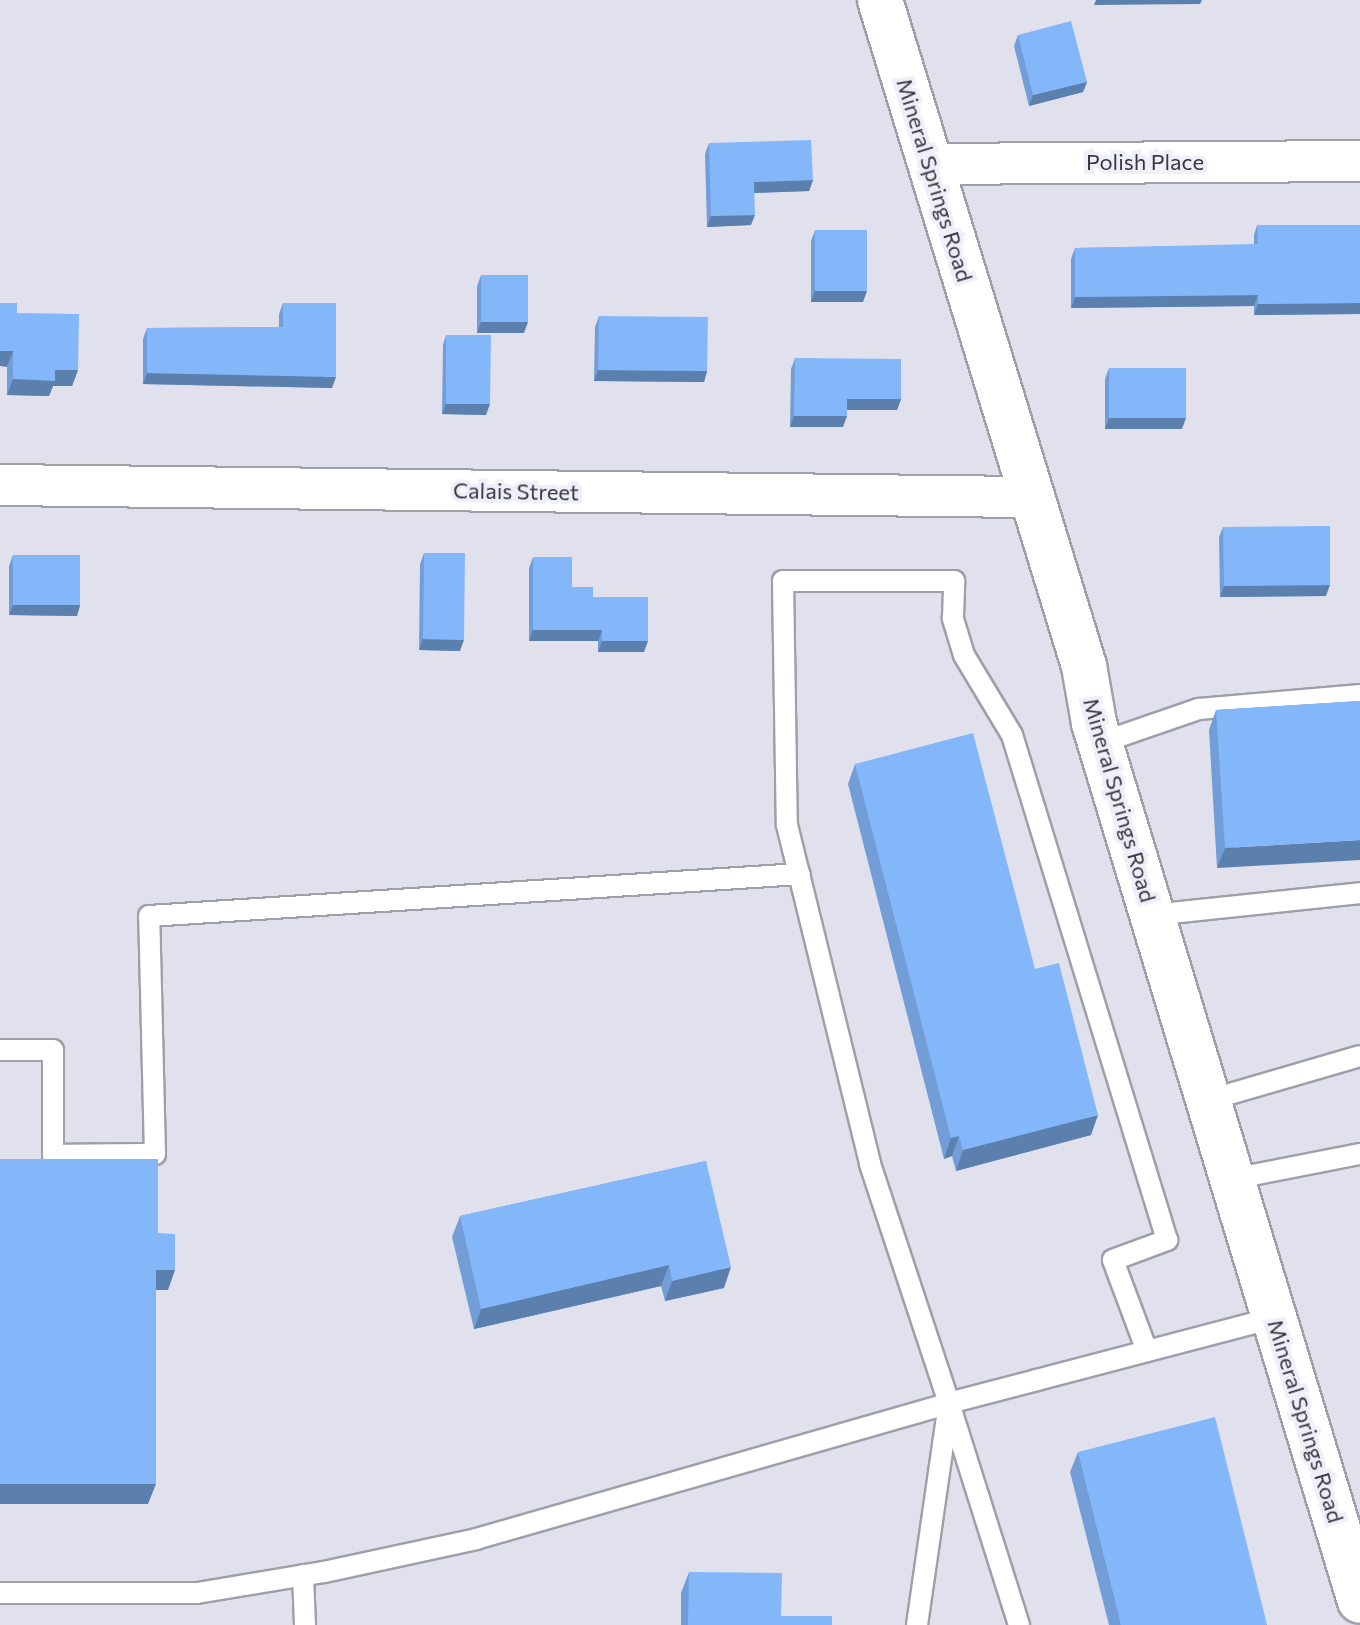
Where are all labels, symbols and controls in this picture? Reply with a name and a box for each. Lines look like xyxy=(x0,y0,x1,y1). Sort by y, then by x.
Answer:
street label: Mineral Springs Road xyxy=(891,75,979,285)
street label: Polish Place xyxy=(1086,149,1204,175)
street label: Calais Street xyxy=(453,477,579,505)
street label: Mineral Springs Road xyxy=(1078,695,1162,905)
street label: Mineral Springs Road xyxy=(1262,1316,1350,1526)

